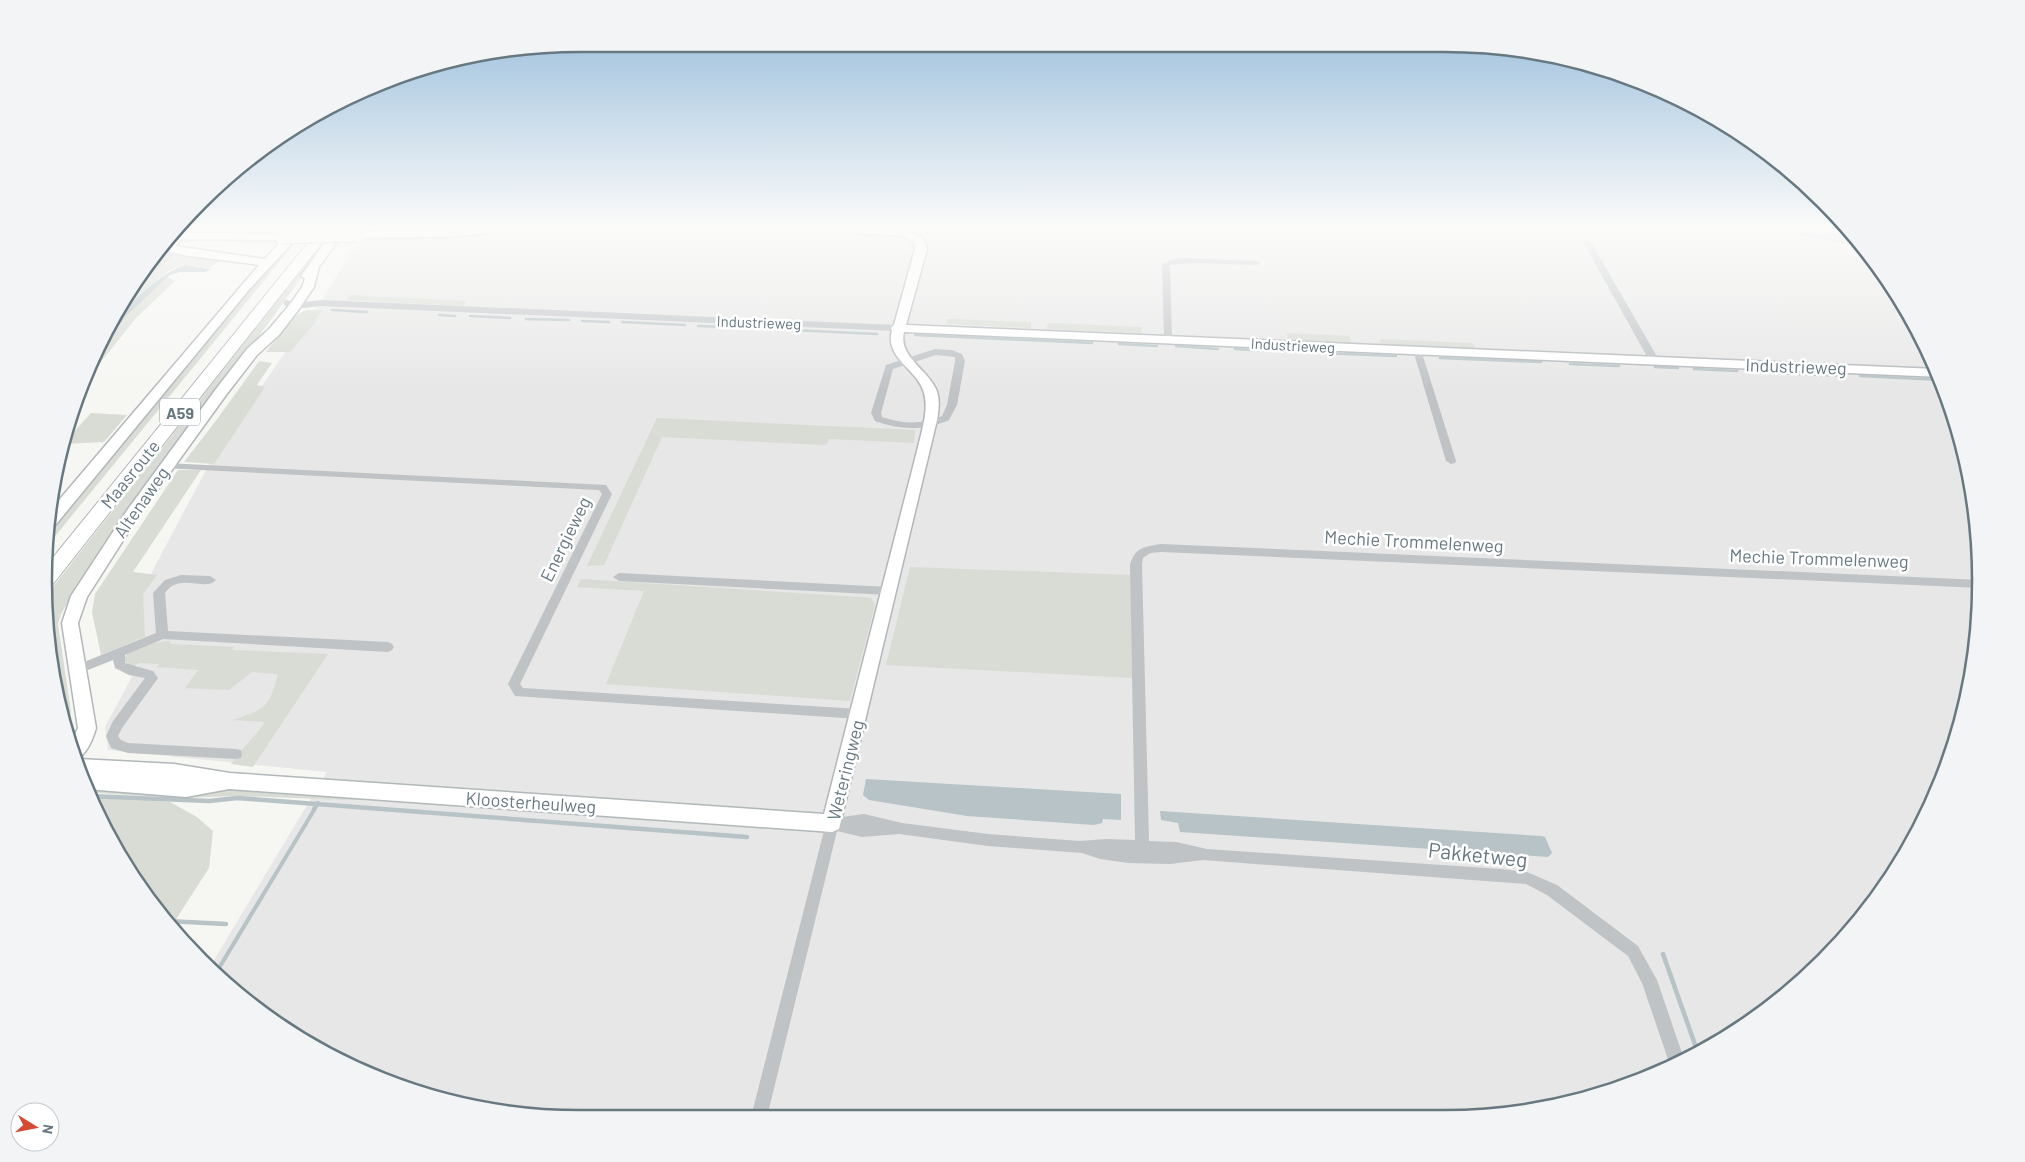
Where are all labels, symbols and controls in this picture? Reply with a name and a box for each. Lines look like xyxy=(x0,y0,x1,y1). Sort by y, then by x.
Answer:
street label: Industrieweg xyxy=(717,312,801,332)
street label: Industrieweg xyxy=(1250,334,1336,356)
street label: Industrieweg xyxy=(1745,353,1847,379)
road number: A59 xyxy=(160,398,200,426)
street label: Maasroute xyxy=(96,435,164,513)
street label: Altenaweg xyxy=(109,462,173,542)
street label: Energieweg xyxy=(535,493,595,585)
street label: Mechie Trommelenweg xyxy=(1324,525,1504,557)
street label: Mechie Trommelenweg xyxy=(1729,544,1909,572)
street label: Weteringweg xyxy=(822,718,868,822)
street label: Kloosterheulweg xyxy=(465,786,597,818)
street label: Pakketweg xyxy=(1427,836,1529,872)
north arrow xyxy=(10,1102,60,1152)
text: N xyxy=(39,1123,57,1135)

